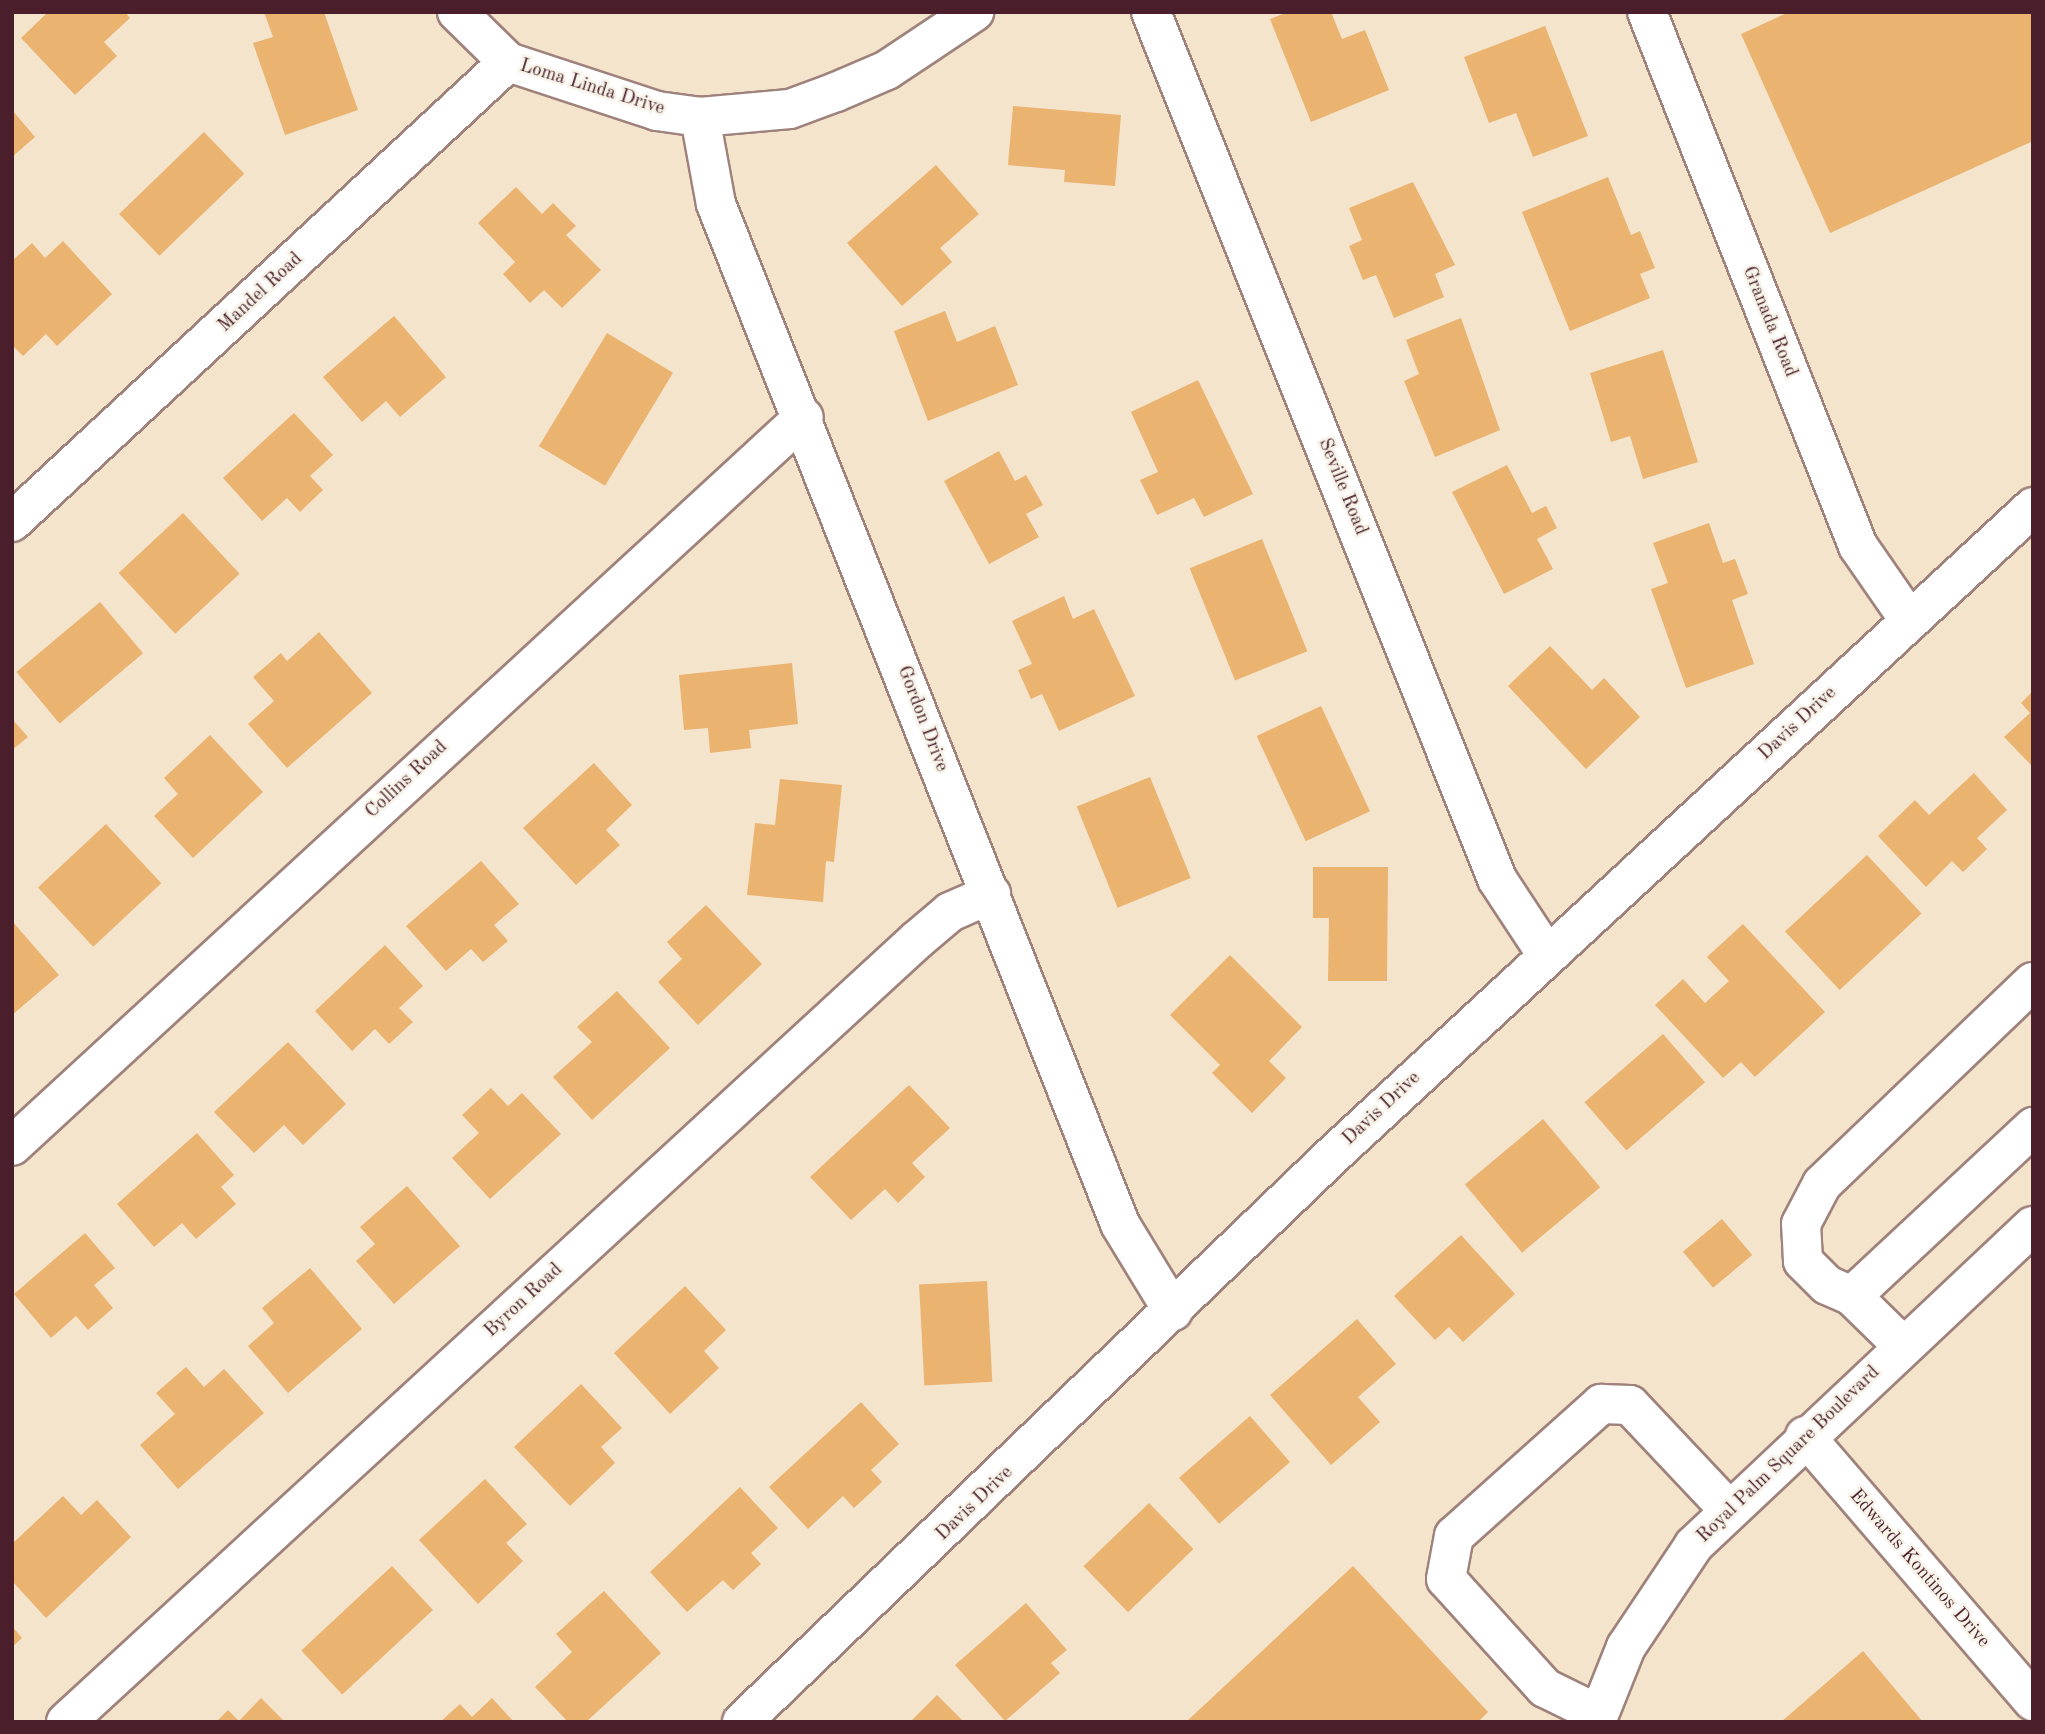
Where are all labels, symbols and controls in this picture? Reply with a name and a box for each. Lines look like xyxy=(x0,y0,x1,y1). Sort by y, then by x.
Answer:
street label: Loma Linda Drive xyxy=(517,55,667,121)
street label: Mandel Road xyxy=(214,248,308,338)
street label: Granada Road xyxy=(1736,263,1802,381)
street label: Seville Road xyxy=(1312,435,1372,539)
street label: Gordon Drive xyxy=(891,663,953,775)
street label: Davis Drive xyxy=(1754,682,1842,766)
street label: Collins Road xyxy=(361,736,453,824)
street label: Davis Drive xyxy=(1338,1067,1426,1151)
street label: Byron Road xyxy=(480,1259,568,1343)
street label: Royal Palm Square Boulevard xyxy=(1693,1362,1885,1548)
street label: Davis Drive xyxy=(932,1462,1018,1546)
street label: Edwards Kontinos Drive xyxy=(1844,1485,1994,1653)

